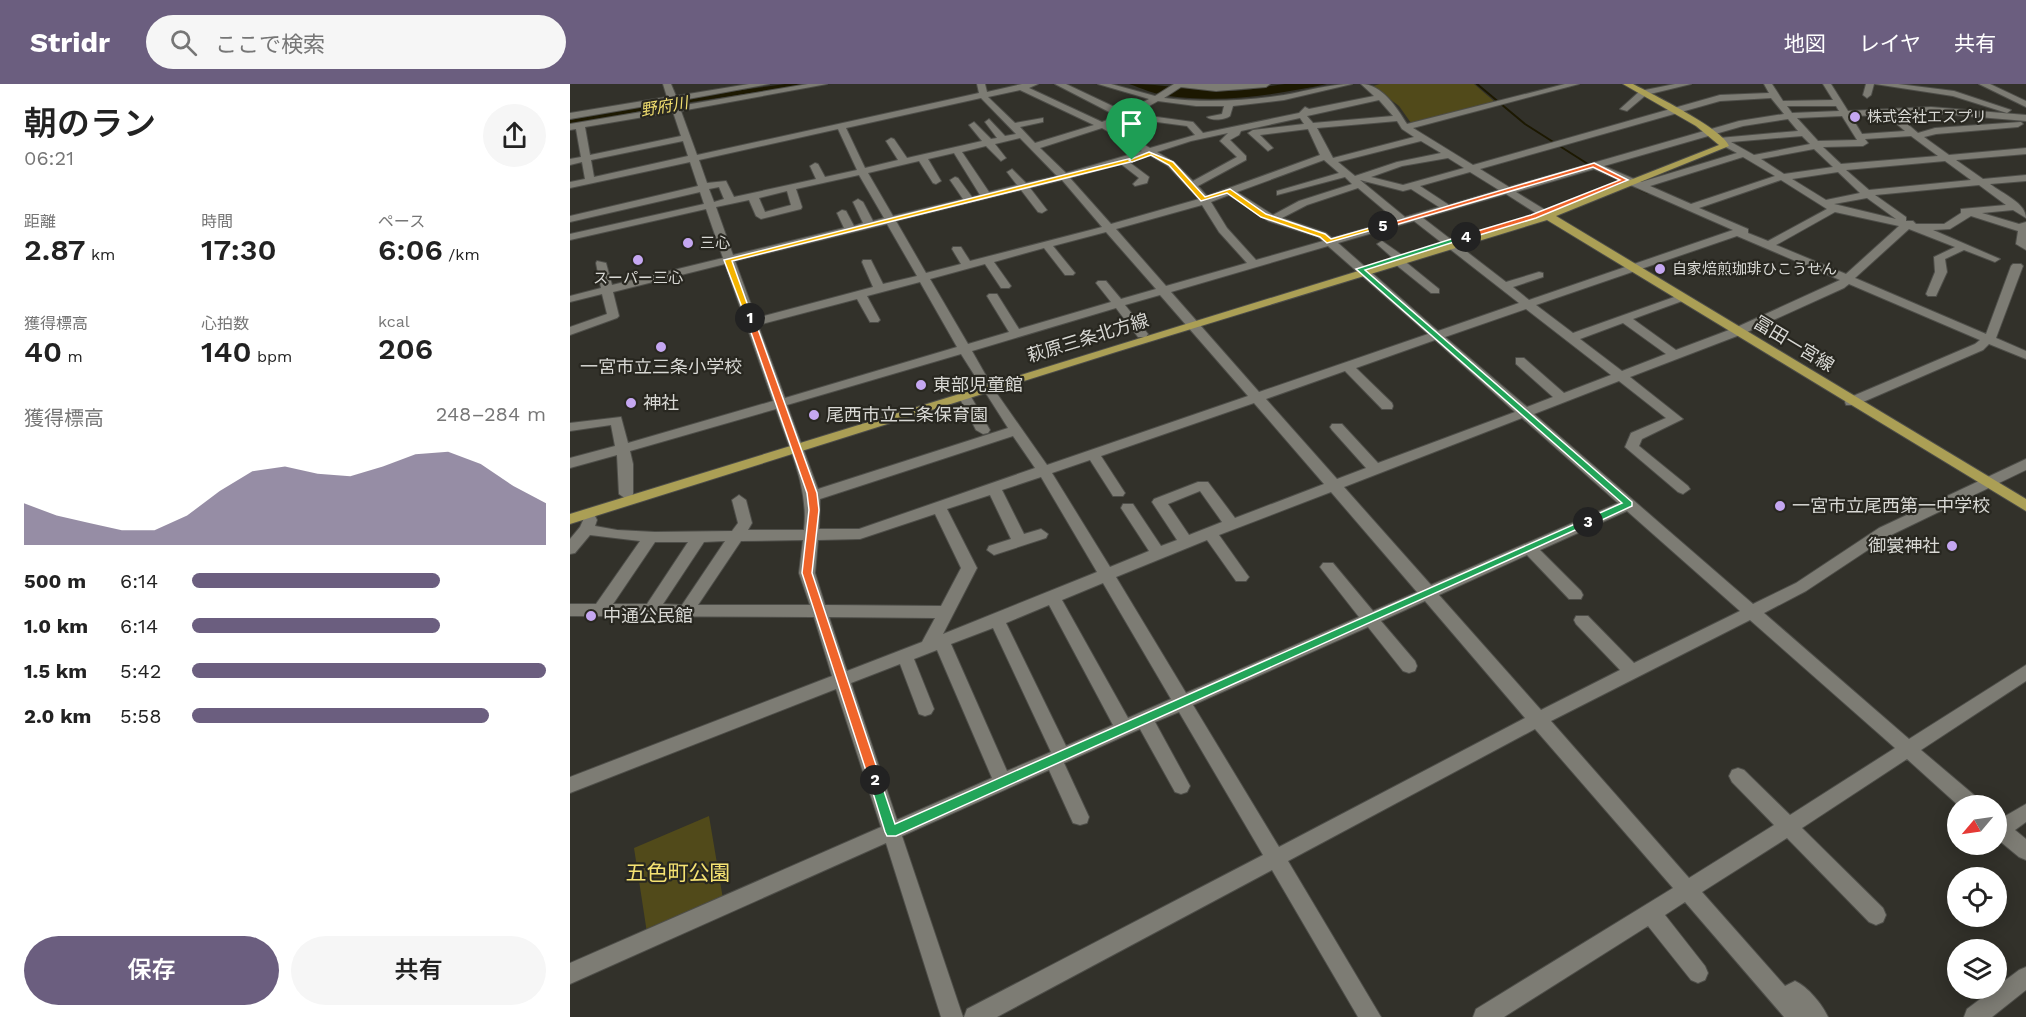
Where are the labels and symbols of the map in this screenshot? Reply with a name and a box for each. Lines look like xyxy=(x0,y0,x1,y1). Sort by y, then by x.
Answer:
water label: 野府川 xyxy=(639,93,691,120)
pin xyxy=(1106,98,1157,160)
place label: 株式会社エスプリ xyxy=(1867,108,1987,126)
marker: 株式会社エスプリ xyxy=(1848,110,1862,124)
pin: 5 xyxy=(1368,211,1398,241)
pin: 4 xyxy=(1451,222,1481,252)
place label: 三心 xyxy=(700,234,730,252)
marker: 三心 xyxy=(681,236,695,250)
marker: スーパー三心 xyxy=(631,253,645,267)
place label: 自家焙煎珈琲ひこうせん xyxy=(1672,260,1837,278)
marker: 自家焙煎珈琲ひこうせん xyxy=(1653,262,1667,276)
place label: スーパー三心 xyxy=(593,269,683,287)
pin: 1 xyxy=(735,303,765,333)
street label: 萩原三条北方線 xyxy=(1025,309,1151,366)
street label: 冨田一宮線 xyxy=(1750,311,1838,376)
marker: 一宮市立三条小学校 xyxy=(654,340,668,354)
place label: 一宮市立三条小学校 xyxy=(580,356,742,377)
place label: 東部児童館 xyxy=(933,374,1023,395)
marker: 東部児童館 xyxy=(914,378,928,392)
place label: 神社 xyxy=(643,392,679,413)
marker: 神社 xyxy=(624,396,638,410)
place label: 尾西市立三条保育園 xyxy=(826,404,988,425)
marker: 尾西市立三条保育園 xyxy=(807,408,821,422)
place label: 一宮市立尾西第一中学校 xyxy=(1792,495,1990,516)
marker: 一宮市立尾西第一中学校 xyxy=(1773,499,1787,513)
pin: 3 xyxy=(1573,507,1603,537)
place label: 御裳神社 xyxy=(1868,535,1940,556)
marker: 御裳神社 xyxy=(1945,539,1959,553)
place label: 中通公民館 xyxy=(603,605,693,626)
marker: 中通公民館 xyxy=(584,609,598,623)
pin: 2 xyxy=(860,765,890,795)
north arrow xyxy=(1947,795,2007,855)
park label: 五色町公園 xyxy=(626,860,731,885)

